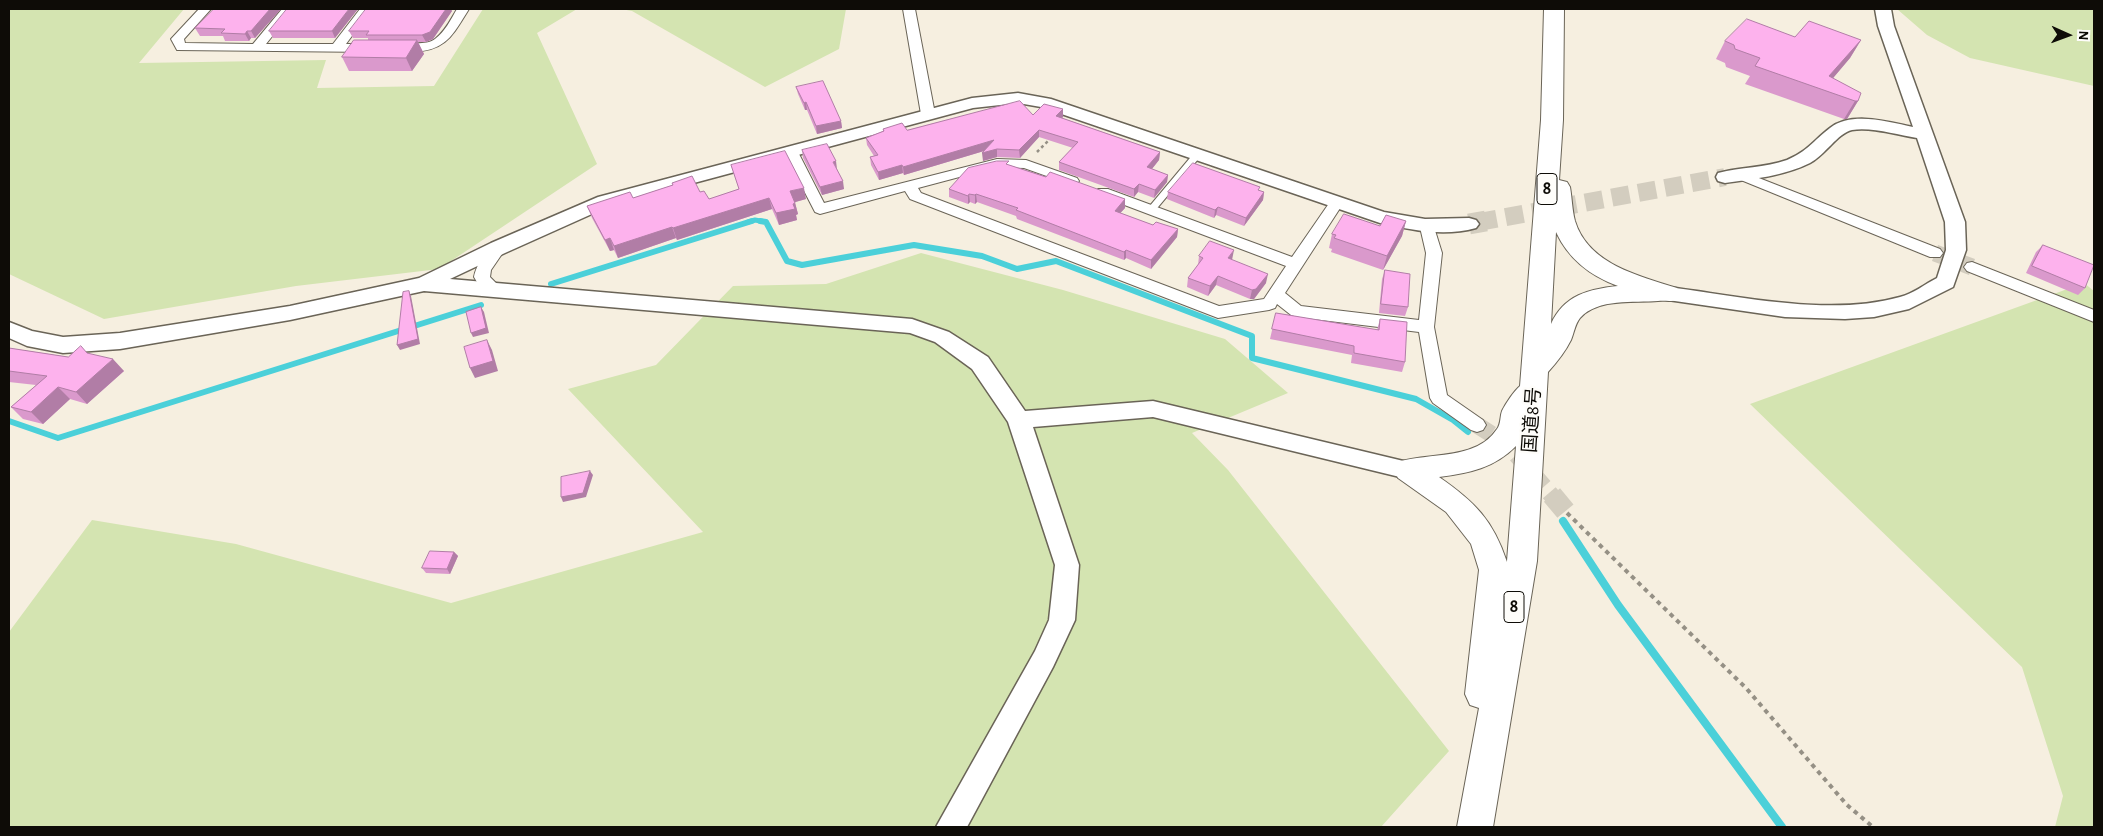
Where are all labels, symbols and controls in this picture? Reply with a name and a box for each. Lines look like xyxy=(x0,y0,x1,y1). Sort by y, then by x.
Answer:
north arrow xyxy=(2043,10,2093,60)
text: N xyxy=(2076,30,2090,41)
road number: 8 xyxy=(1537,173,1557,204)
street label: 国道8号 xyxy=(1518,386,1546,454)
road number: 8 xyxy=(1504,592,1524,622)

